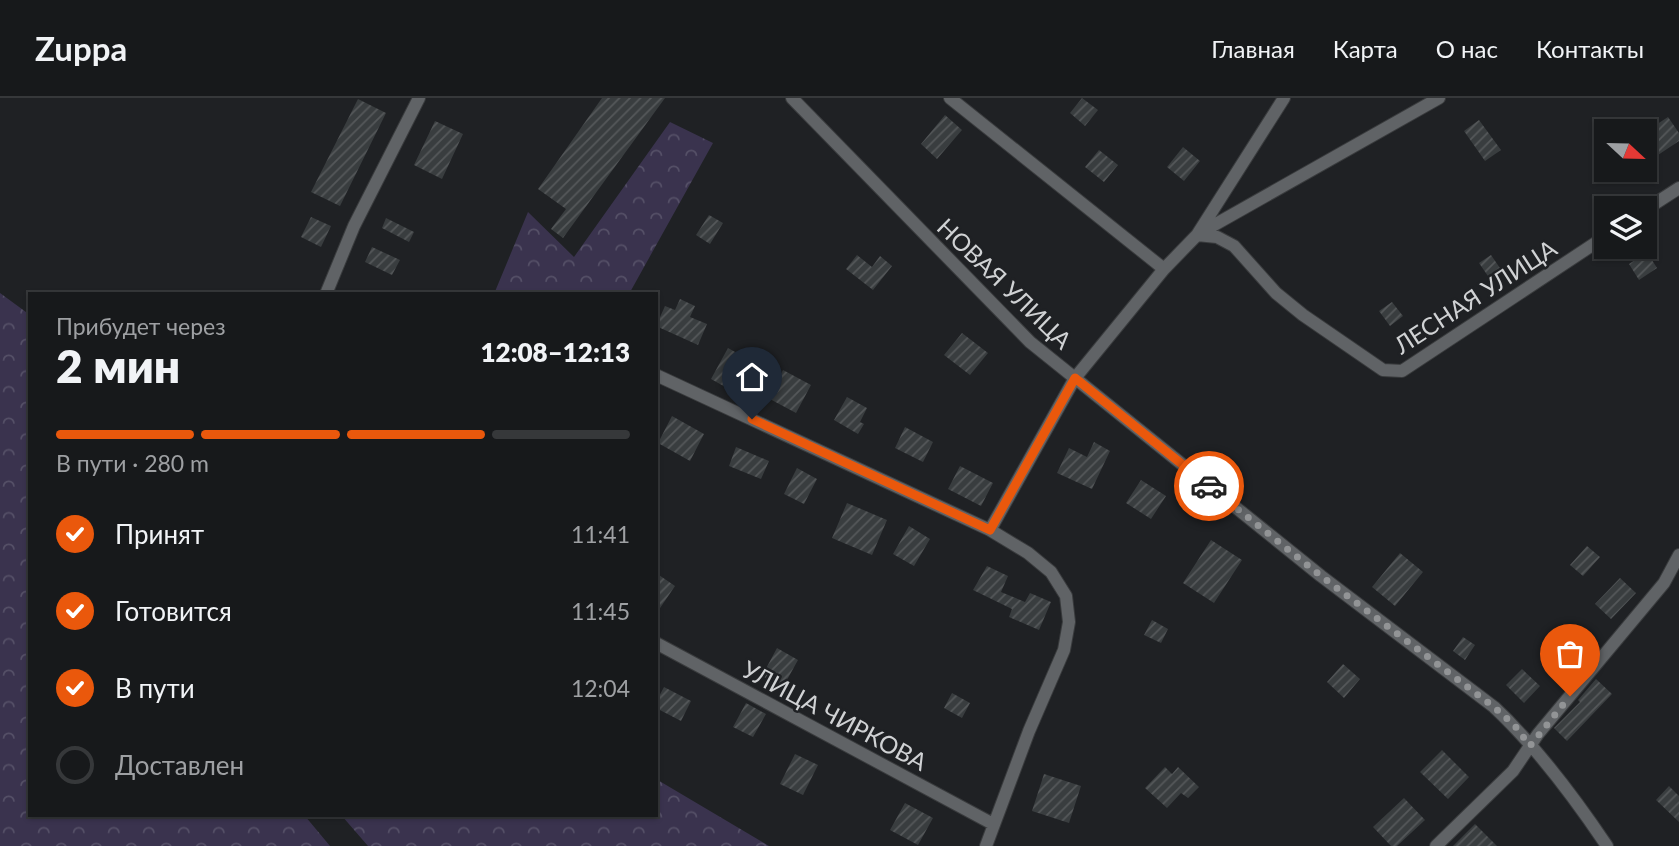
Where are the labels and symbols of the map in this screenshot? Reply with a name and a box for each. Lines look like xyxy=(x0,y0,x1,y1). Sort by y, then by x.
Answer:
north arrow xyxy=(1594,119,1657,182)
street label: НОВАЯ УЛИЦА xyxy=(932,212,1079,355)
street label: ЛЕСНАЯ УЛИЦА xyxy=(1387,232,1562,360)
pin xyxy=(722,347,782,419)
courier xyxy=(1174,451,1244,521)
pin xyxy=(1540,624,1600,696)
street label: УЛИЦА ЧИРКОВА xyxy=(738,654,933,776)

